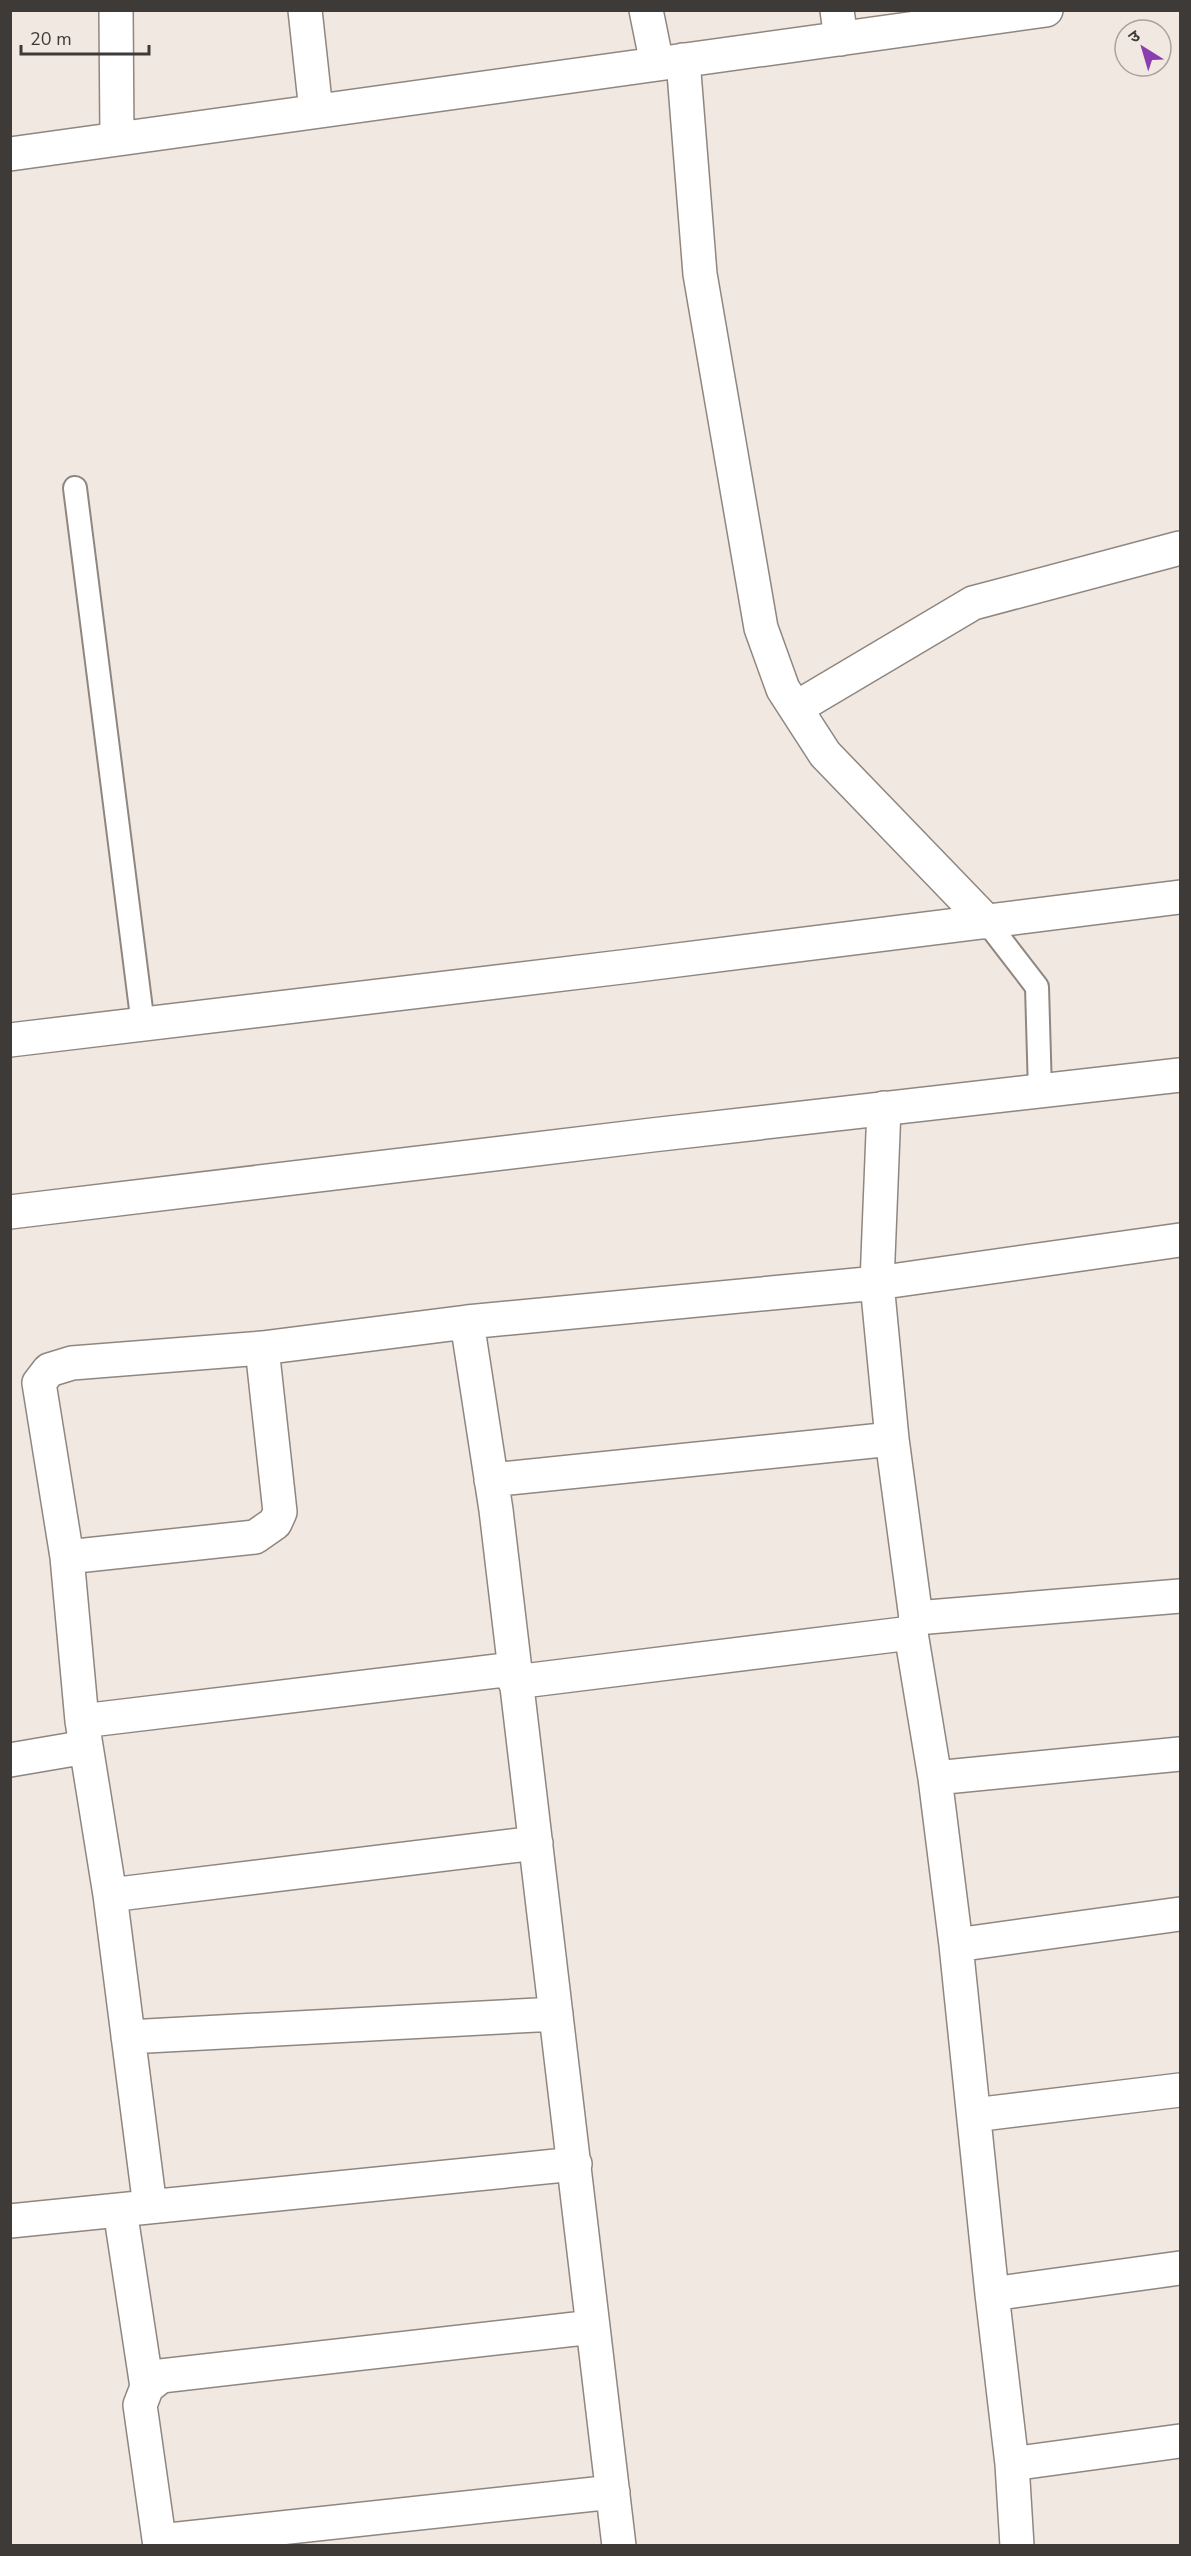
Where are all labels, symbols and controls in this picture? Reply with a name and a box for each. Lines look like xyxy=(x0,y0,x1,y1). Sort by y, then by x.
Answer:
scale bar xyxy=(21,18,148,56)
north arrow xyxy=(1113,18,1173,78)
text: उ xyxy=(1124,25,1145,48)
text: 20 m xyxy=(30,27,72,51)

